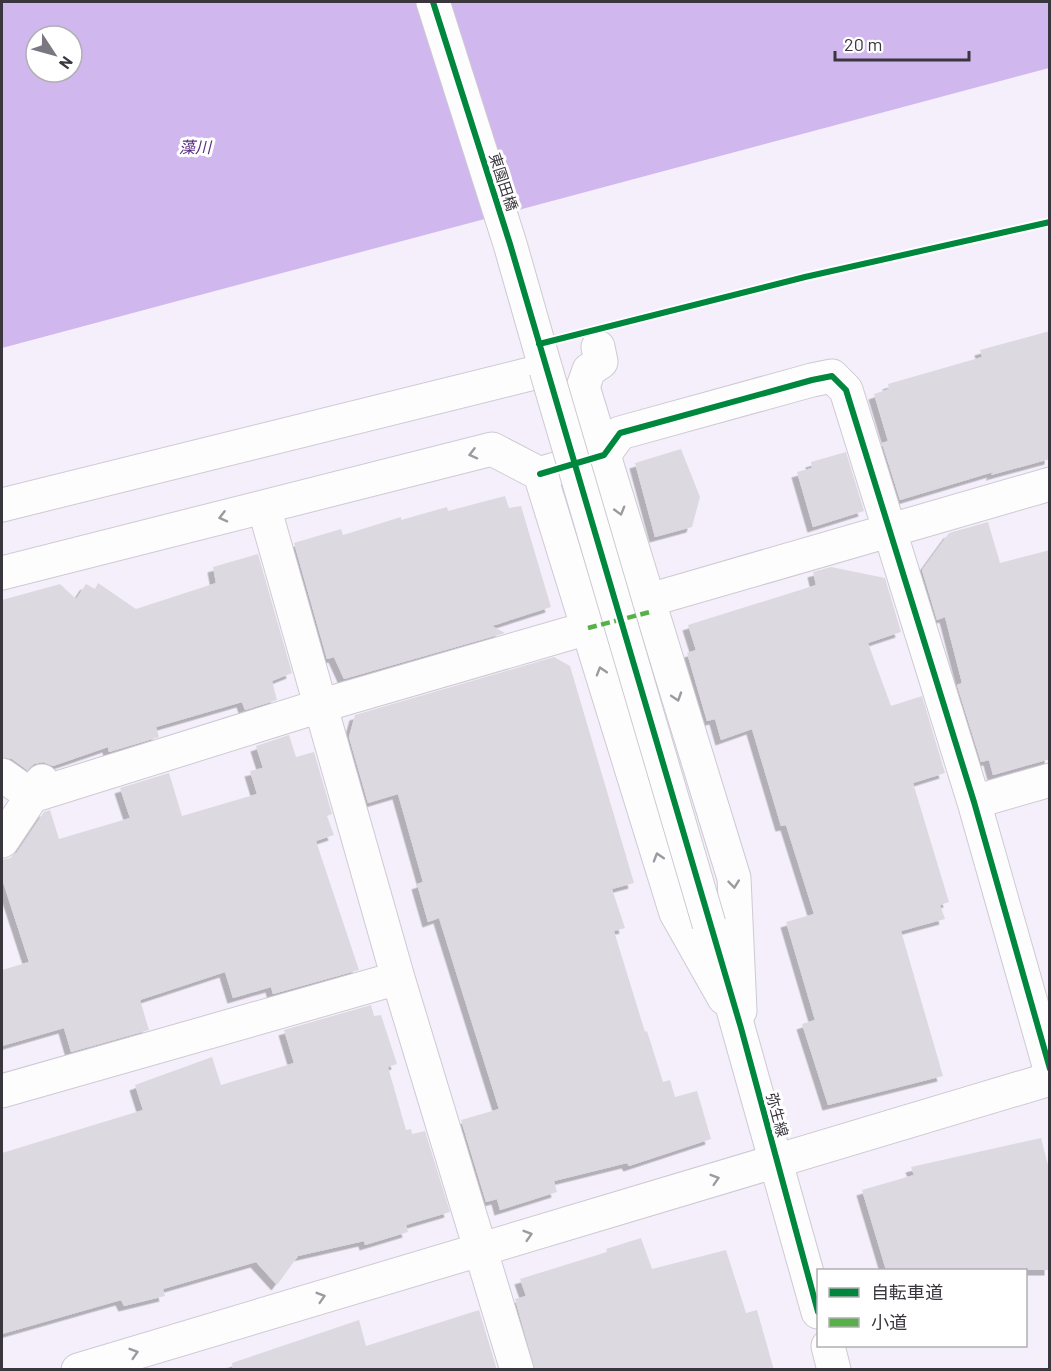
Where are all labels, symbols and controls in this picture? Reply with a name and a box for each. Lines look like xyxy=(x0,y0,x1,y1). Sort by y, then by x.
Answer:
north arrow xyxy=(24,24,84,84)
scale bar xyxy=(835,24,968,62)
text: 20 m xyxy=(844,33,882,55)
text: N xyxy=(56,53,77,73)
water label: 藻川 xyxy=(179,137,213,156)
street label: 東園田橋 xyxy=(486,150,522,213)
one-way arrow xyxy=(468,447,478,460)
one-way arrow xyxy=(613,505,625,516)
one-way arrow xyxy=(218,510,228,523)
one-way arrow xyxy=(596,666,608,676)
one-way arrow xyxy=(670,692,682,702)
one-way arrow xyxy=(653,852,666,863)
one-way arrow xyxy=(727,879,740,888)
street label: 弥生線 xyxy=(763,1091,792,1139)
one-way arrow xyxy=(709,1174,720,1186)
one-way arrow xyxy=(522,1230,533,1242)
legend xyxy=(817,1269,1027,1347)
text: 自転車道 xyxy=(871,1281,943,1303)
one-way arrow xyxy=(315,1292,326,1304)
text: 小道 xyxy=(871,1311,907,1333)
one-way arrow xyxy=(128,1348,139,1360)

